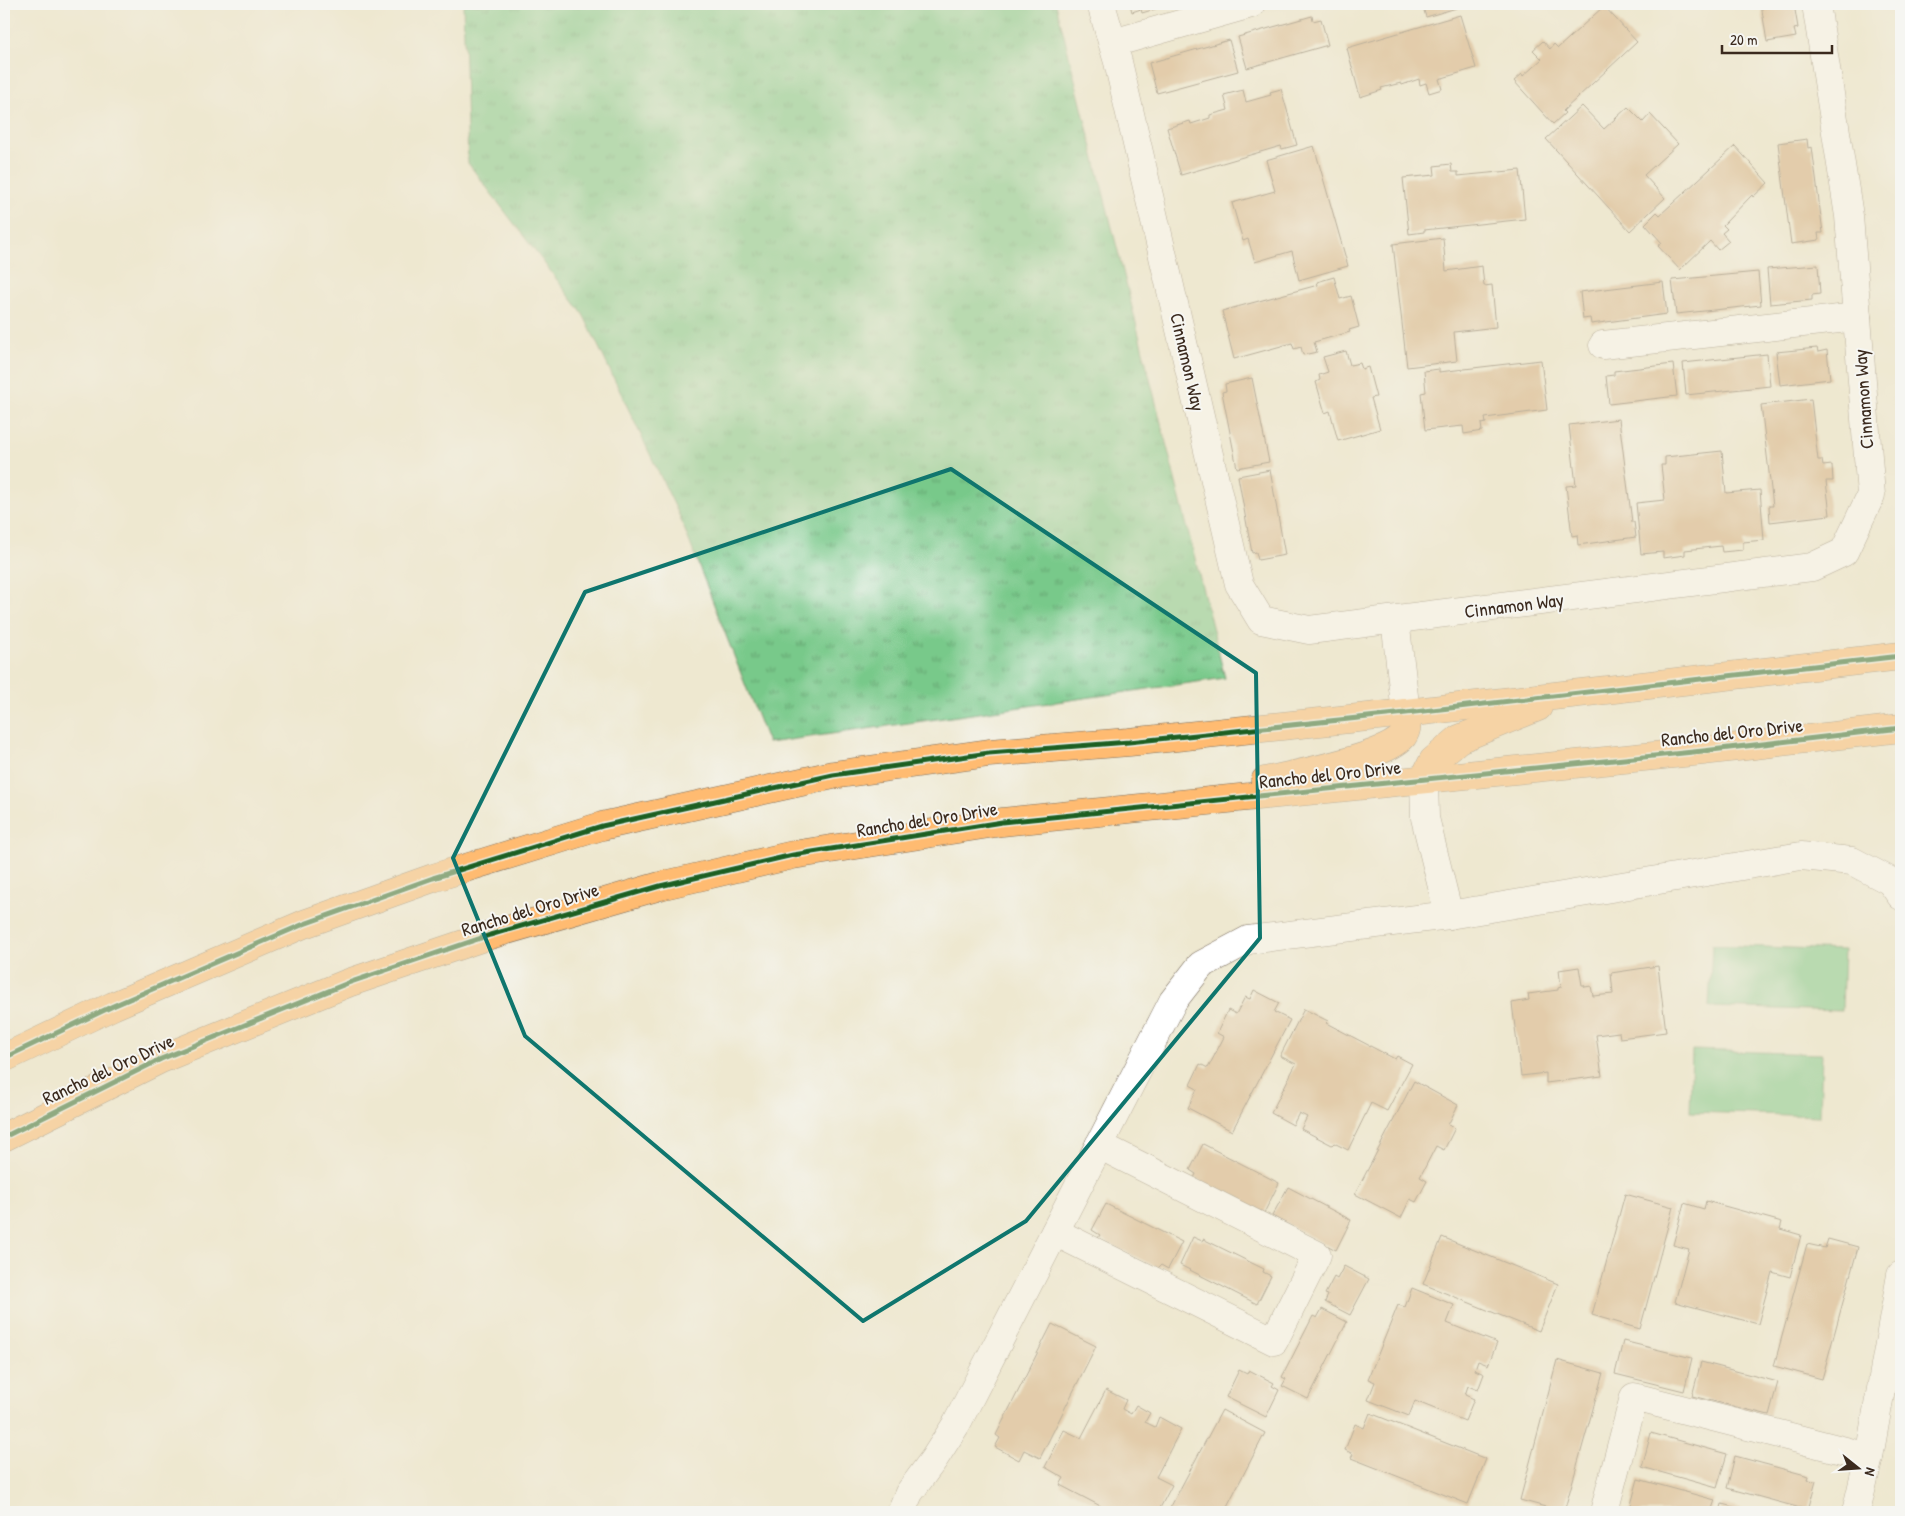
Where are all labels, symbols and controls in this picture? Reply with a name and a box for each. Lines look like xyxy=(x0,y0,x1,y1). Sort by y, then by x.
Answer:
scale bar xyxy=(1722,22,1832,54)
text: 20 m xyxy=(1730,29,1757,50)
street label: Cinnamon Way xyxy=(1164,310,1212,414)
street label: Cinnamon Way xyxy=(1847,348,1879,450)
street label: Cinnamon Way xyxy=(1463,586,1565,624)
street label: Rancho del Oro Drive xyxy=(1660,712,1804,752)
street label: Rancho del Oro Drive xyxy=(1258,754,1402,794)
street label: Rancho del Oro Drive xyxy=(855,795,1000,843)
street label: Rancho del Oro Drive xyxy=(458,876,602,942)
street label: Rancho del Oro Drive xyxy=(38,1027,178,1111)
north arrow xyxy=(1832,1444,1882,1494)
text: N xyxy=(1861,1466,1881,1479)

